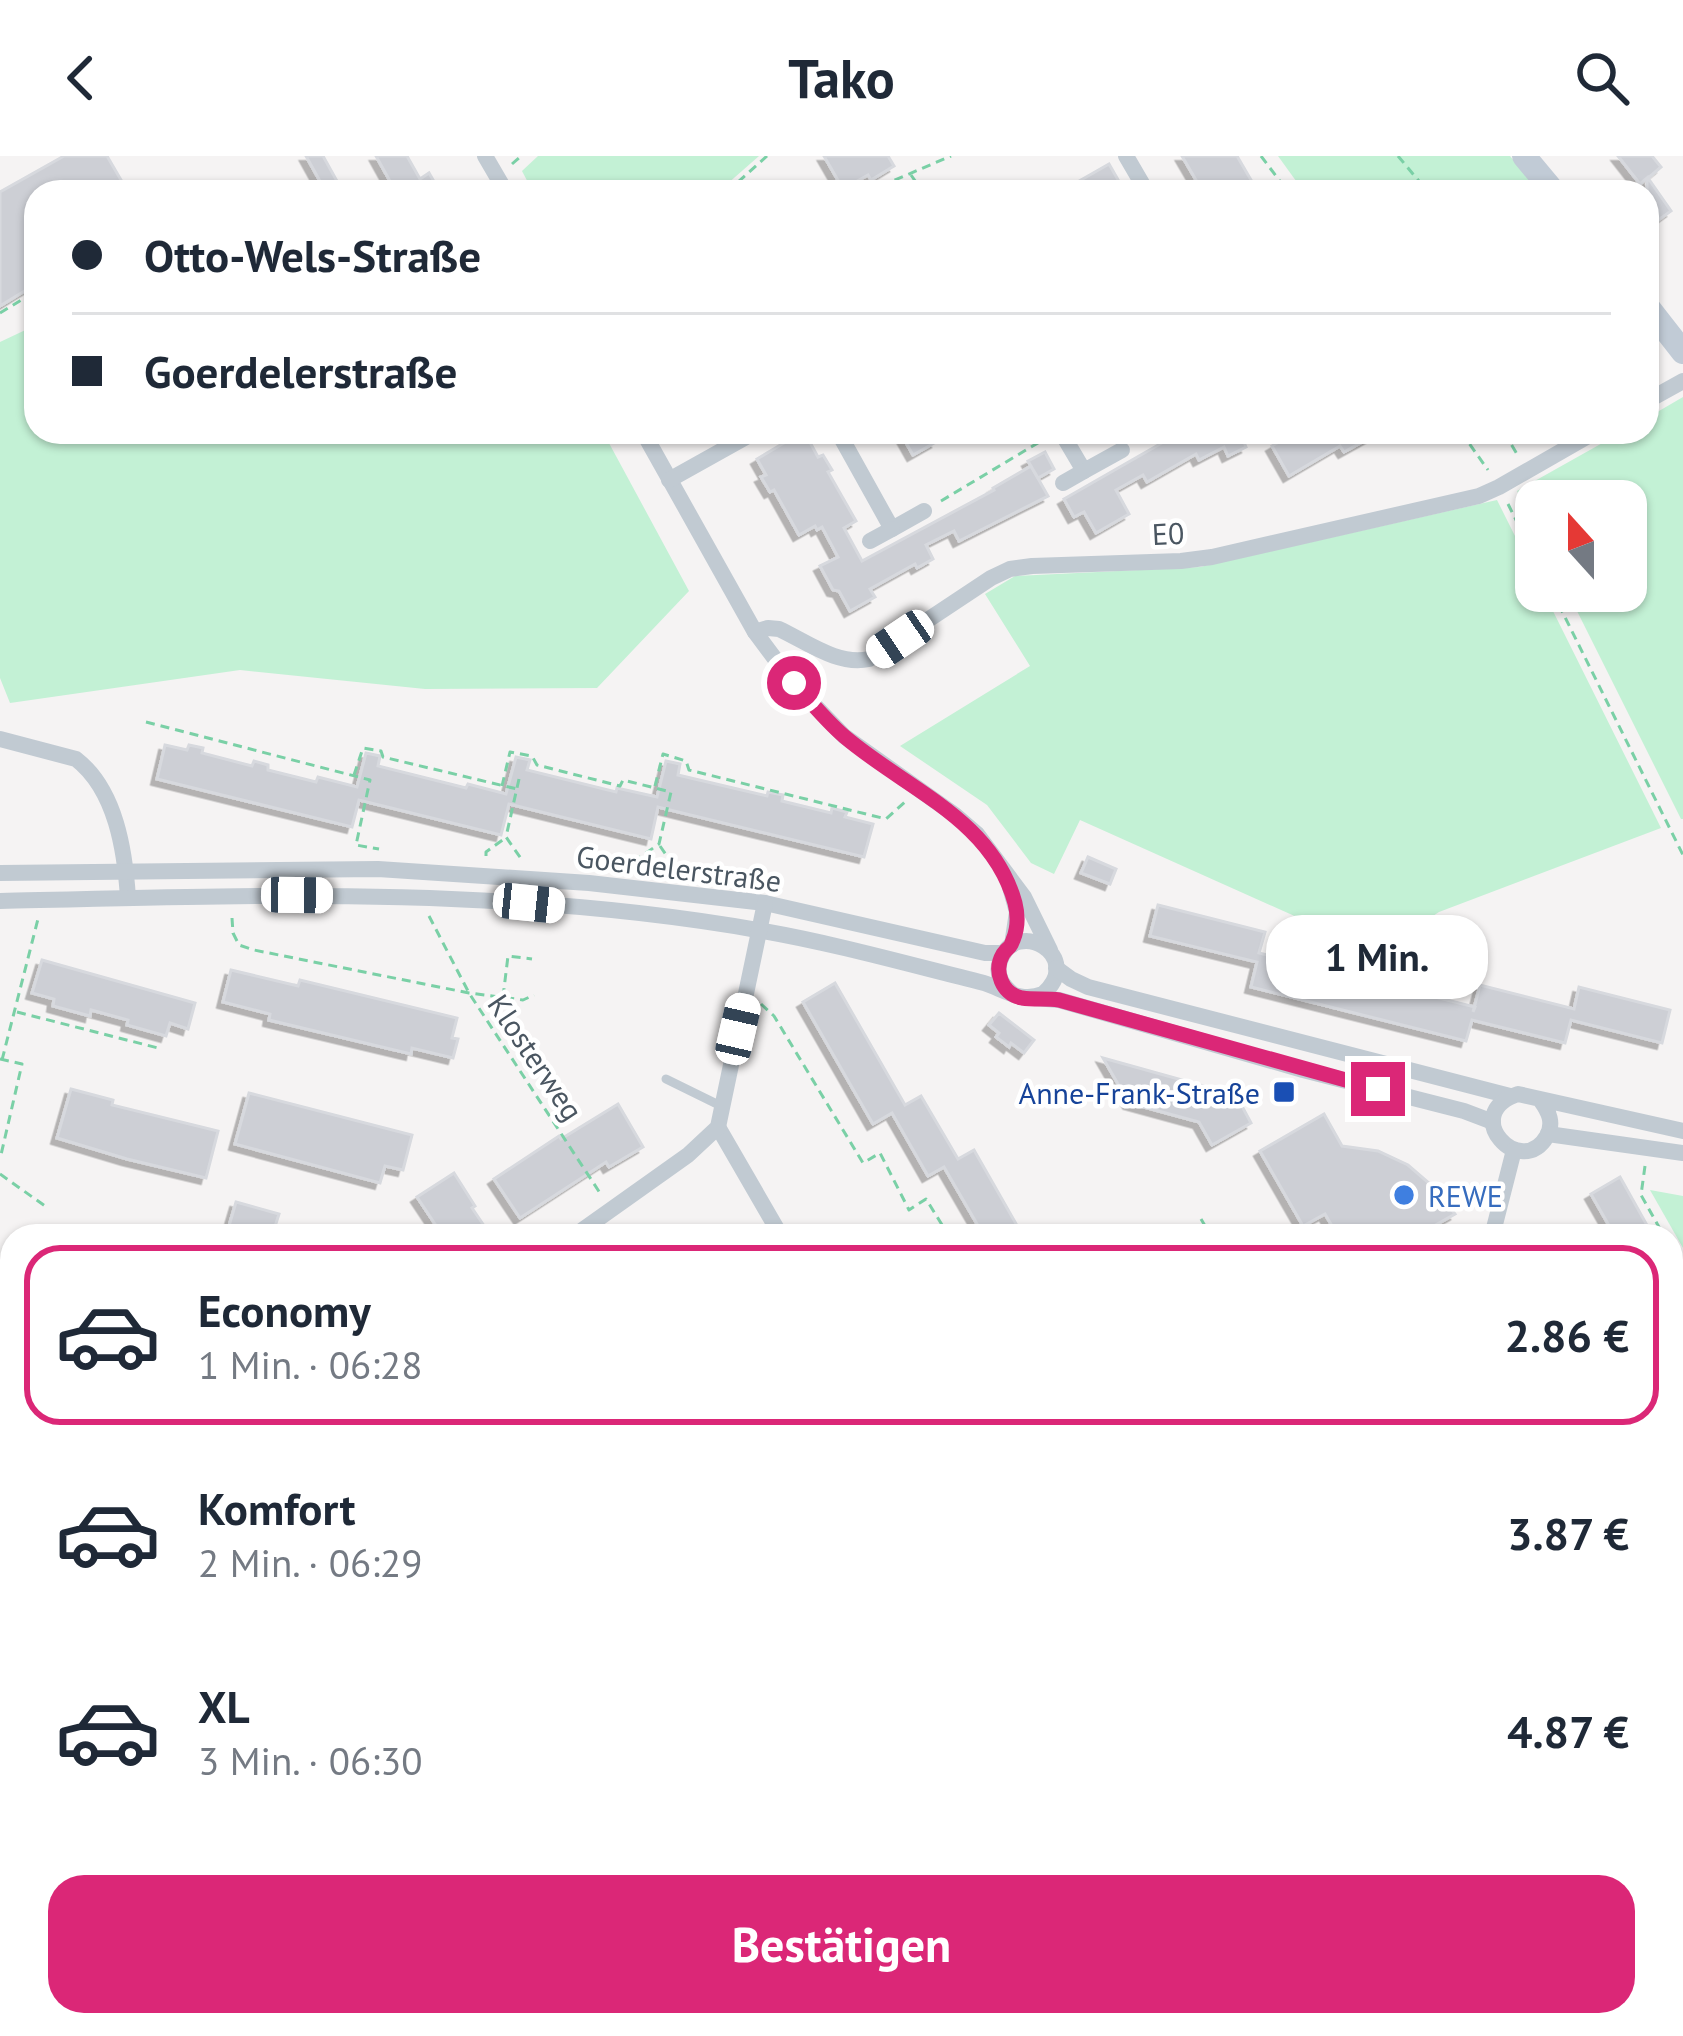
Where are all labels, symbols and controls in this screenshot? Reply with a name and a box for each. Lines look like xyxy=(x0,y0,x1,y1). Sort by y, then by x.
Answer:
text: Tako xyxy=(788,43,895,113)
icon: back xyxy=(48,45,114,111)
icon: search xyxy=(1569,45,1635,111)
text: Otto-Wels-Straße xyxy=(144,226,481,284)
text: Goerdelerstraße xyxy=(144,342,457,400)
north arrow xyxy=(1515,480,1647,612)
map controls xyxy=(1515,480,1647,612)
street label: E0 xyxy=(1151,513,1185,553)
car xyxy=(860,604,940,674)
route start xyxy=(767,656,821,710)
street label: Goerdelerstraße xyxy=(574,836,784,900)
car xyxy=(261,876,333,914)
car xyxy=(491,881,567,925)
callout: 1 Min. xyxy=(1267,915,1489,999)
text: 1 Min. xyxy=(1325,931,1429,982)
street label: Klosterweg xyxy=(480,986,592,1128)
car xyxy=(712,990,764,1068)
route end xyxy=(1351,1062,1405,1116)
place label: Anne-Frank-Straße xyxy=(1019,1073,1260,1112)
marker: Anne-Frank-Straße xyxy=(1271,1079,1297,1105)
place label: REWE xyxy=(1428,1176,1503,1215)
marker: REWE xyxy=(1391,1182,1417,1208)
icon: car xyxy=(54,1281,162,1389)
text: Economy xyxy=(198,1281,371,1339)
text: 2.86 € xyxy=(1504,1306,1629,1364)
text: 1 Min. · 06:28 xyxy=(198,1339,422,1390)
icon: car xyxy=(54,1479,162,1587)
text: Komfort xyxy=(198,1479,355,1537)
text: 3.87 € xyxy=(1507,1504,1629,1562)
text: 2 Min. · 06:29 xyxy=(198,1537,422,1588)
icon: car xyxy=(54,1677,162,1785)
text: XL xyxy=(198,1677,250,1735)
text: 4.87 € xyxy=(1507,1702,1629,1760)
text: 3 Min. · 06:30 xyxy=(198,1735,422,1786)
button: Bestätigen xyxy=(48,1875,1635,2013)

